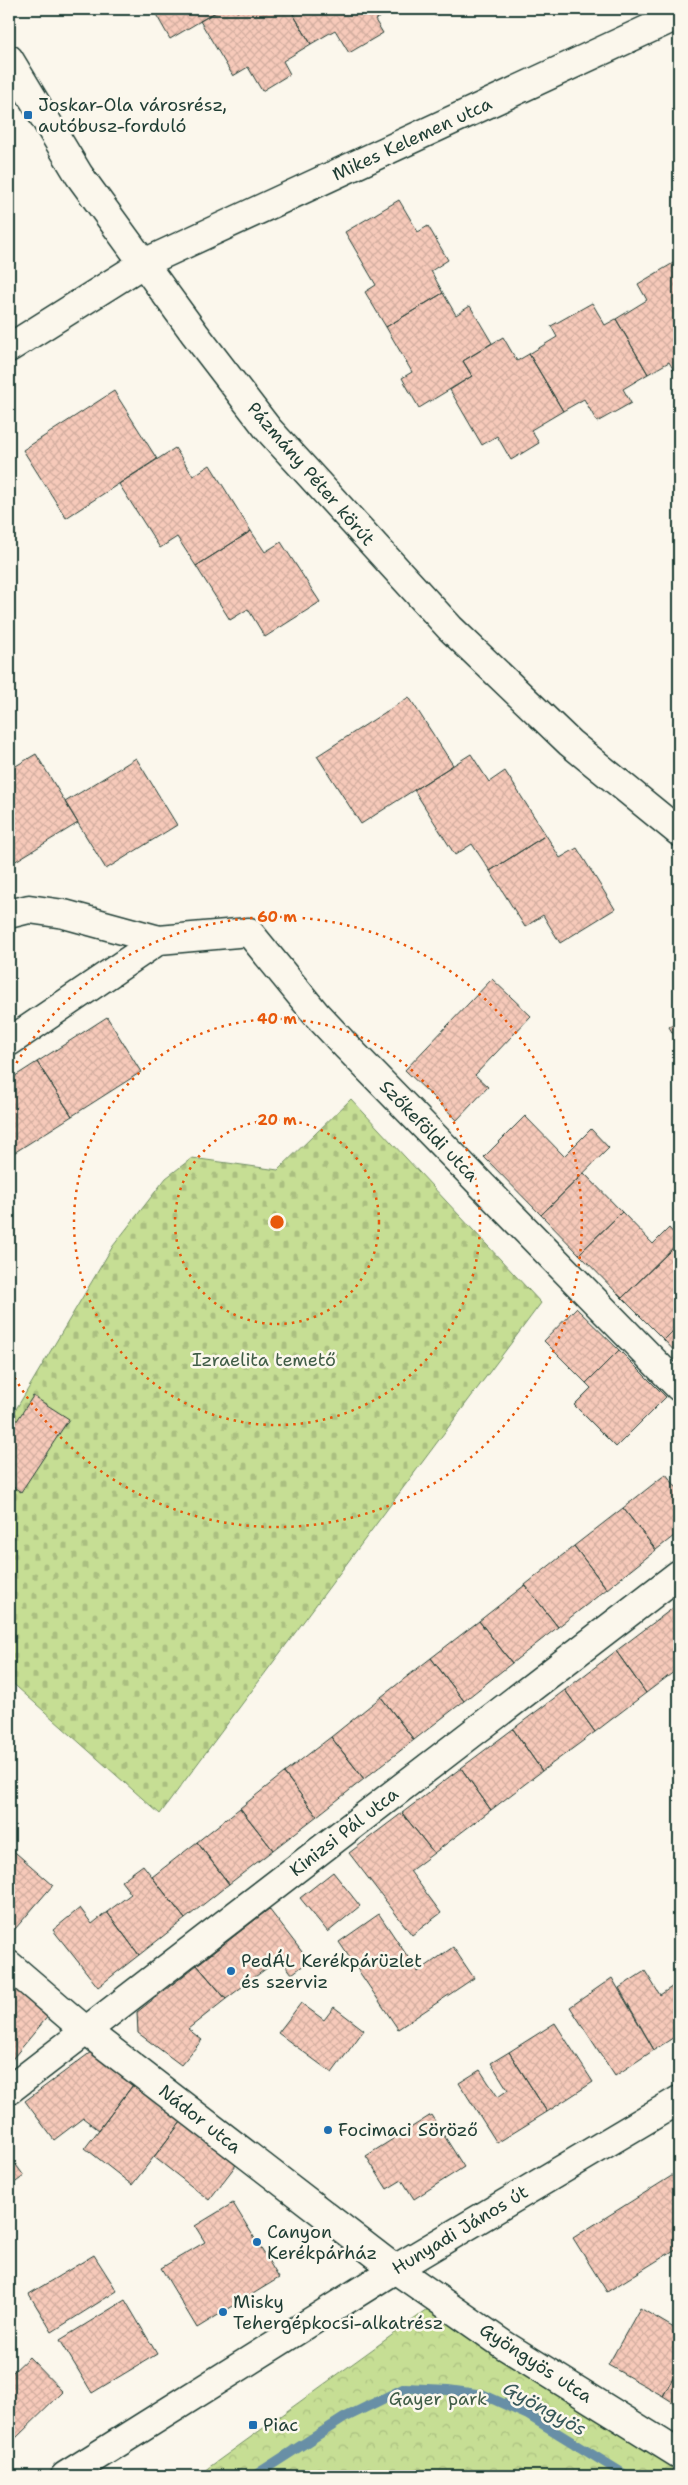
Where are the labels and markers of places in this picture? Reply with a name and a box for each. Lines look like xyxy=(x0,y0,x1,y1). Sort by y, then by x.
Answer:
place label: Joskar-Ola városrész, autóbusz-forduló xyxy=(38,93,227,138)
marker: Joskar-Ola városrész, autóbusz-forduló xyxy=(22,109,34,121)
centre of rings xyxy=(268,1213,286,1231)
place label: PedÁL Kerékpárüzlet és szerviz xyxy=(241,1949,422,1994)
marker: PedÁL Kerékpárüzlet és szerviz xyxy=(225,1965,237,1977)
place label: Focimaci Söröző xyxy=(338,2118,478,2142)
marker: Focimaci Söröző xyxy=(322,2124,334,2136)
place label: Canyon Kerékpárház xyxy=(267,2220,377,2265)
marker: Canyon Kerékpárház xyxy=(251,2236,263,2248)
place label: Misky Tehergépkocsi-alkatrész xyxy=(233,2290,443,2335)
marker: Misky Tehergépkocsi-alkatrész xyxy=(217,2306,229,2318)
place label: Piac xyxy=(263,2413,298,2437)
marker: Piac xyxy=(247,2419,259,2431)

